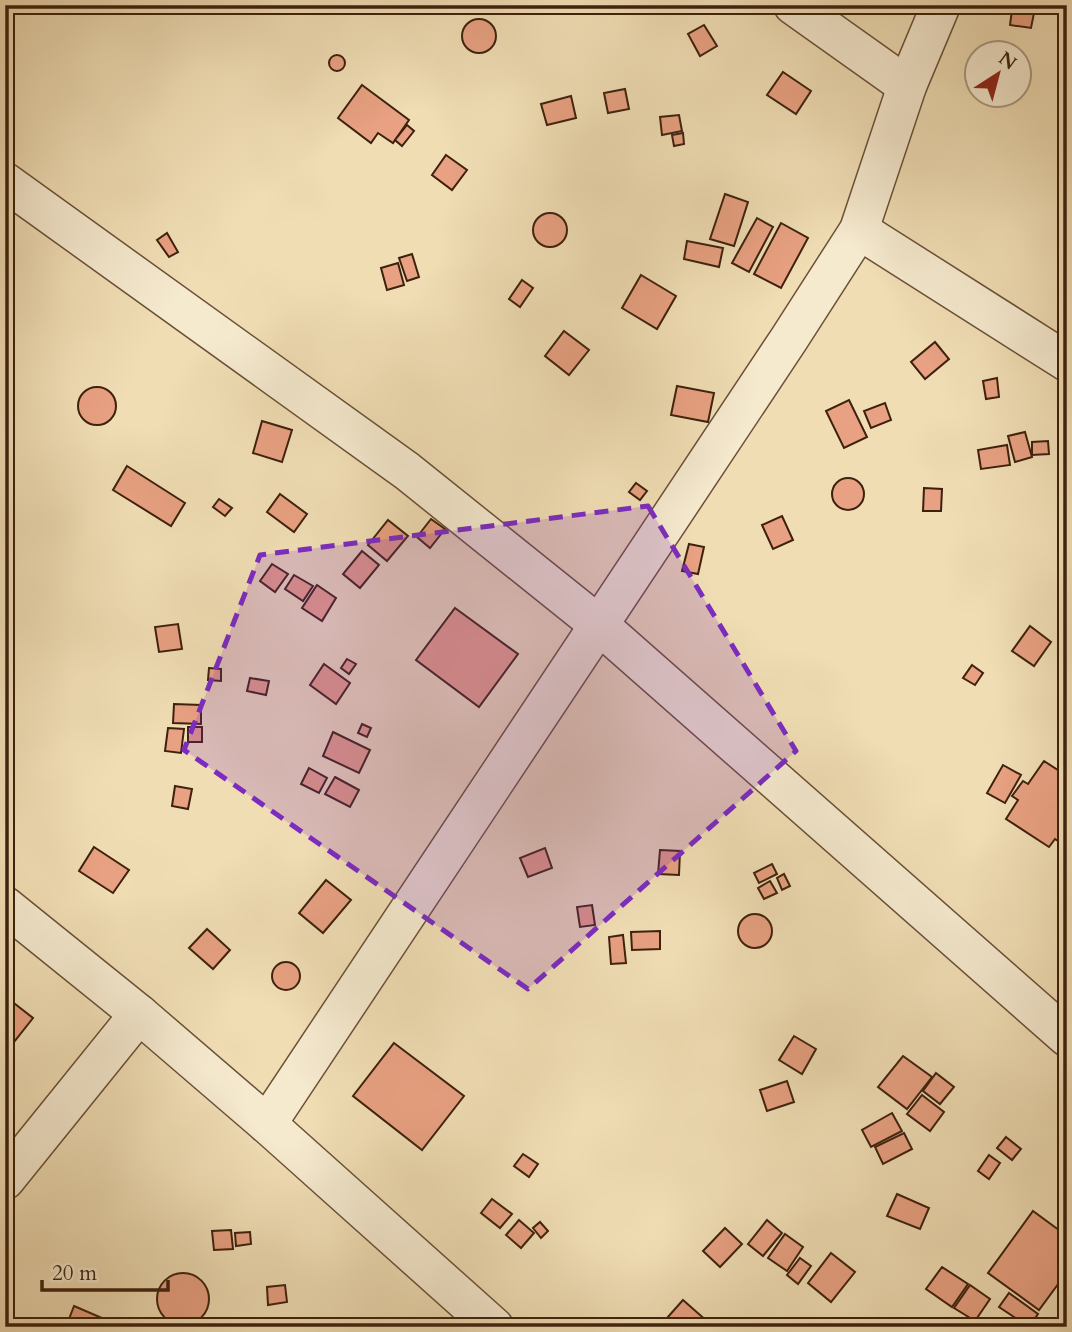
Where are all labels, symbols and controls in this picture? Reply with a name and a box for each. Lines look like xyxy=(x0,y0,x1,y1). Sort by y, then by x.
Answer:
north arrow xyxy=(964,38,1034,108)
text: N xyxy=(993,46,1022,77)
scale bar xyxy=(42,1248,168,1292)
text: 20 m xyxy=(52,1259,97,1288)

